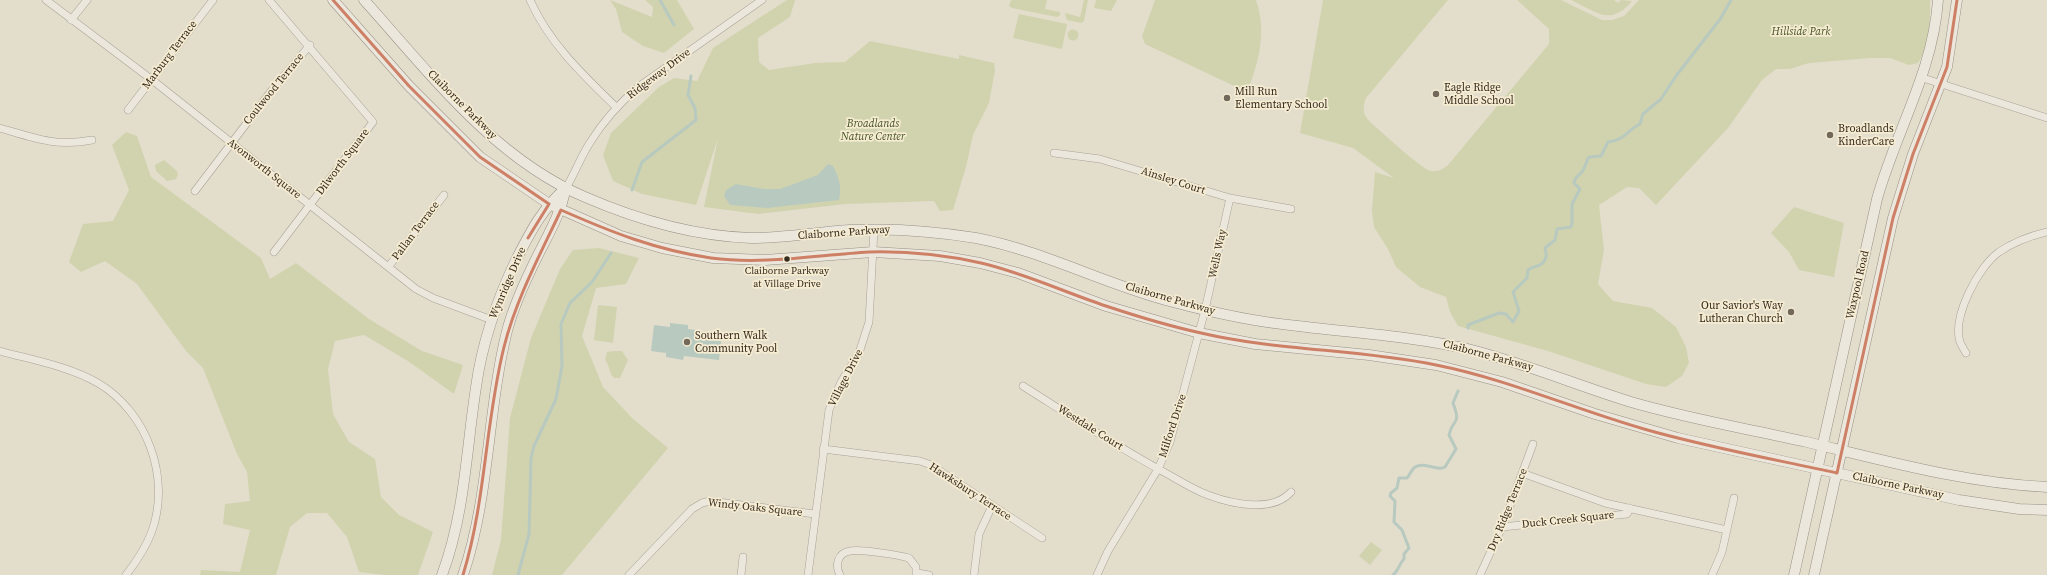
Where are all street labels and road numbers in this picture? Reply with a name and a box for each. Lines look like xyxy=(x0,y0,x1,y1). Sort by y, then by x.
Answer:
street label: Marburg Terrace xyxy=(140,18,200,92)
street label: Ridgeway Drive xyxy=(625,46,693,102)
street label: Coulwood Terrace xyxy=(241,50,307,128)
street label: Claiborne Parkway xyxy=(425,68,499,142)
street label: Dilworth Square xyxy=(314,126,372,198)
street label: Avonworth Square xyxy=(224,136,304,202)
street label: Ainsley Court xyxy=(1139,164,1207,198)
street label: Pallan Terrace xyxy=(390,199,442,263)
street label: Claiborne Parkway xyxy=(797,223,891,243)
street label: Wells Way xyxy=(1206,228,1230,280)
street label: Wynridge Drive xyxy=(487,245,529,321)
street label: Waxpool Road xyxy=(1844,249,1872,321)
street label: Claiborne Parkway xyxy=(1124,280,1216,318)
street label: Claiborne Parkway xyxy=(1441,338,1535,374)
street label: Village Drive xyxy=(826,347,866,409)
street label: Milford Drive xyxy=(1157,393,1189,459)
street label: Westdale Court xyxy=(1055,403,1125,453)
street label: Hawksbury Terrace xyxy=(926,460,1014,524)
street label: Dry Ridge Terrace xyxy=(1485,467,1531,553)
street label: Claiborne Parkway xyxy=(1851,470,1945,502)
street label: Windy Oaks Square xyxy=(707,496,803,520)
street label: Duck Creek Square xyxy=(1521,509,1615,531)

